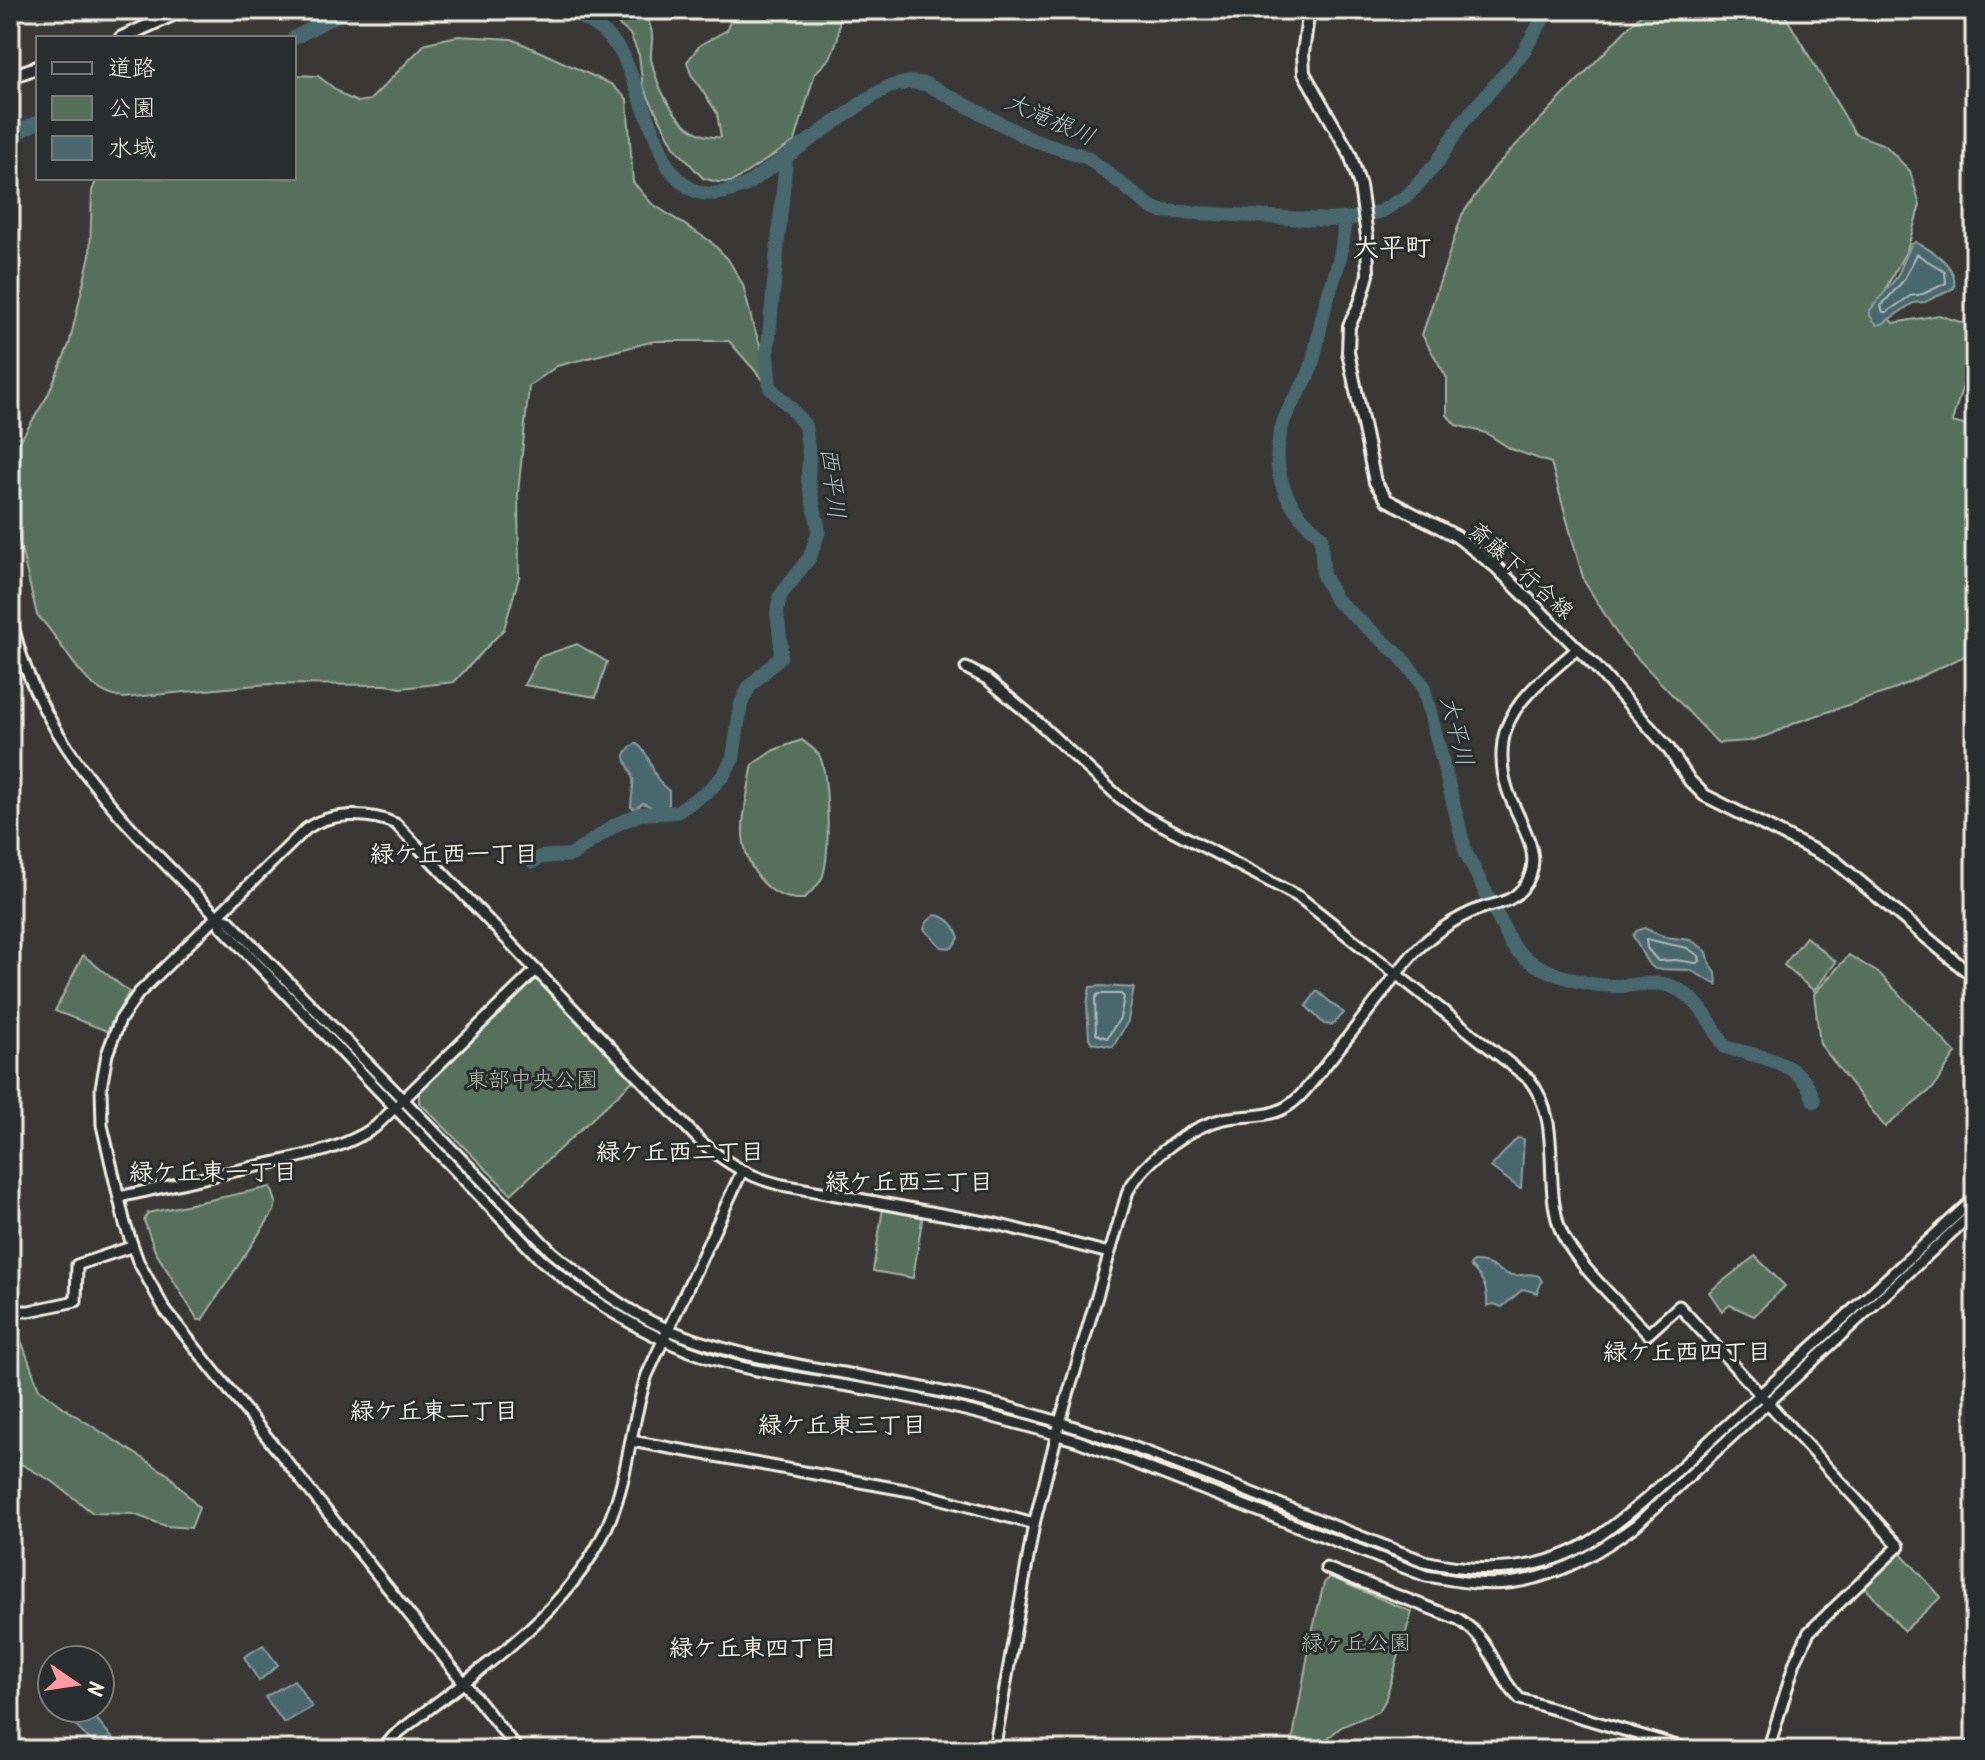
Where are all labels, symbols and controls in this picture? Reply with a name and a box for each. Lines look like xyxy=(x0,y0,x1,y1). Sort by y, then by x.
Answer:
legend xyxy=(36,36,296,180)
text: 道路 xyxy=(108,50,156,89)
water label: 大滝根川 xyxy=(998,83,1101,158)
text: 公園 xyxy=(108,90,156,129)
text: 水域 xyxy=(108,130,156,169)
district label: 大平町 xyxy=(1353,228,1431,270)
water label: 西平川 xyxy=(808,445,855,521)
street label: 斎藤下行合線 xyxy=(1460,515,1581,629)
water label: 大平川 xyxy=(1428,692,1483,771)
district label: 緑ケ丘西一丁目 xyxy=(370,836,538,875)
park label: 東部中央公園 xyxy=(466,1064,598,1099)
district label: 緑ケ丘西二丁目 xyxy=(596,1134,764,1173)
district label: 緑ケ丘東一丁目 xyxy=(129,1154,297,1193)
district label: 緑ケ丘西三丁目 xyxy=(825,1164,993,1203)
district label: 緑ケ丘西四丁目 xyxy=(1603,1334,1771,1373)
district label: 緑ケ丘東二丁目 xyxy=(350,1393,518,1432)
district label: 緑ケ丘東三丁目 xyxy=(758,1407,926,1446)
park label: 緑ヶ丘公園 xyxy=(1301,1627,1411,1662)
district label: 緑ケ丘東四丁目 xyxy=(669,1630,837,1669)
north arrow xyxy=(36,1644,116,1724)
text: N xyxy=(74,1677,112,1699)

